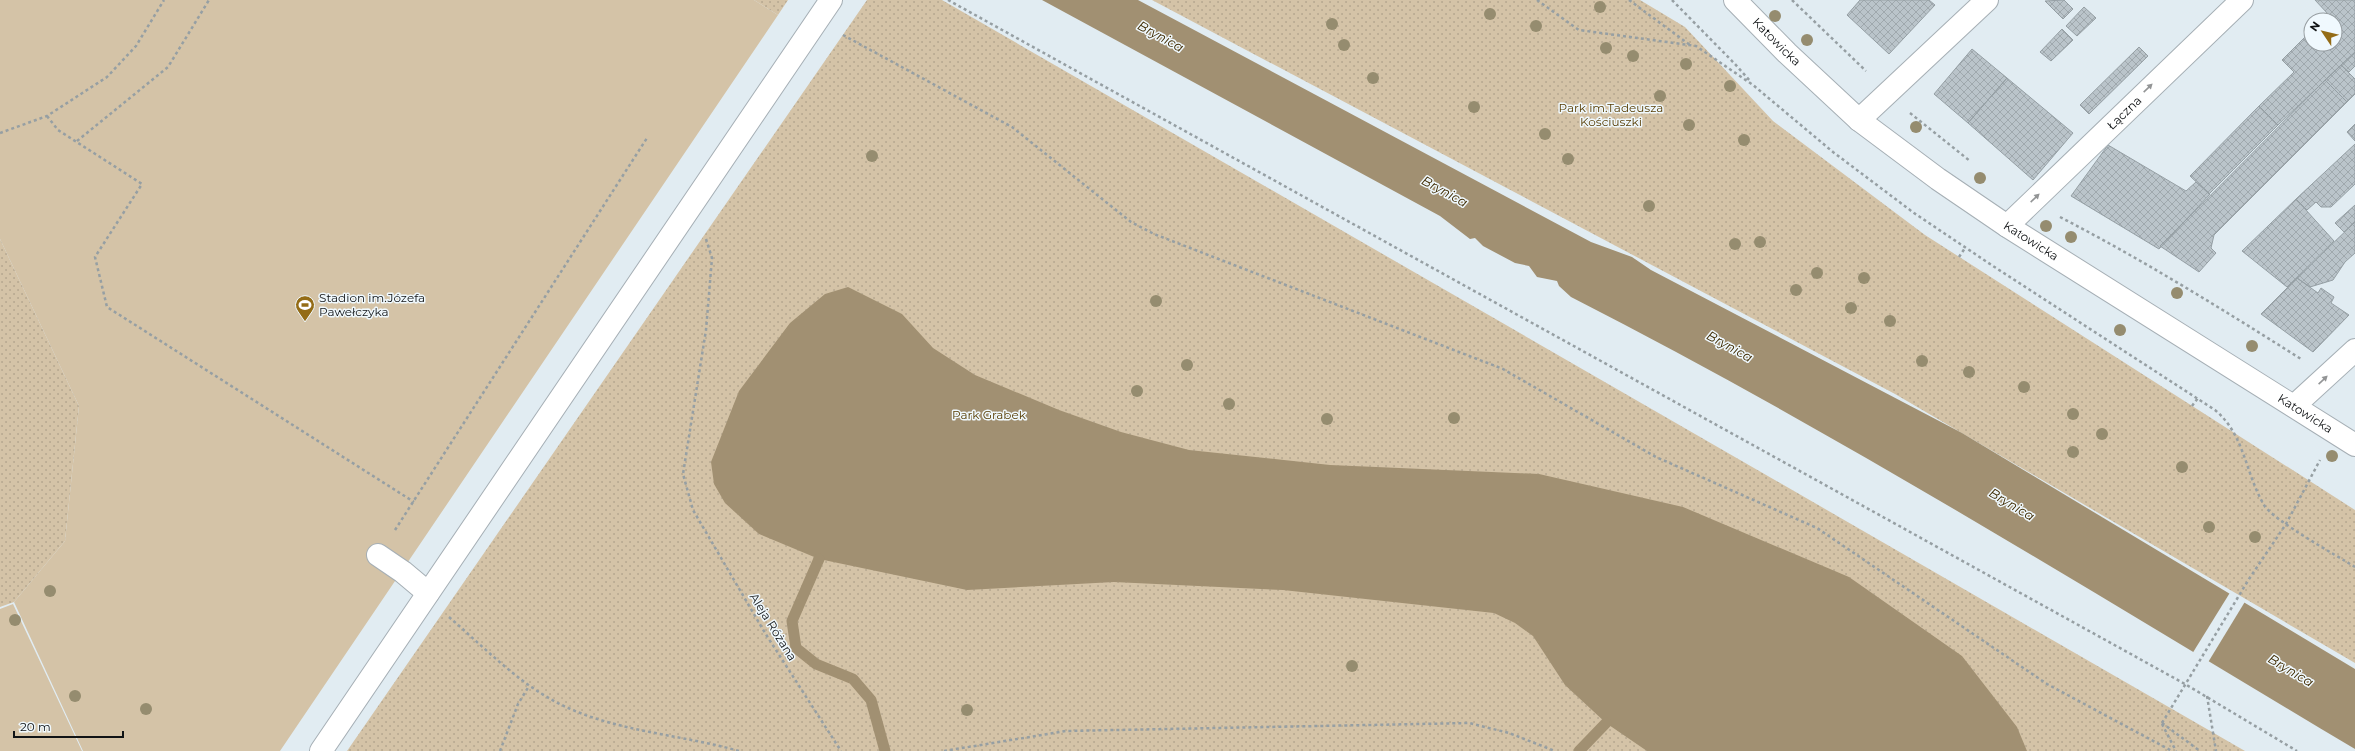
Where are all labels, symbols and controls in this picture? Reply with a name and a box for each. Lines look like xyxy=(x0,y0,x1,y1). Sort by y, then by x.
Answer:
north arrow xyxy=(2303,12,2343,52)
street label: Katowicka xyxy=(1750,14,1804,69)
water label: Brynica xyxy=(1135,17,1187,55)
text: N xyxy=(2307,19,2323,34)
one-way arrow xyxy=(2143,83,2153,93)
street label: Łączna xyxy=(2104,93,2145,133)
park label: Park im.Tadeusza Kościuszki xyxy=(1559,100,1663,129)
water label: Brynica xyxy=(1419,172,1471,210)
one-way arrow xyxy=(2030,193,2040,203)
street label: Katowicka xyxy=(2001,218,2062,264)
place label: Stadion im.Józefa Pawełczyka xyxy=(319,290,425,319)
sports icon: Stadion im.Józefa Pawełczyka xyxy=(294,294,316,322)
water label: Brynica xyxy=(1704,327,1756,365)
one-way arrow xyxy=(2318,375,2328,385)
street label: Katowicka xyxy=(2275,390,2336,436)
park label: Park Grabek xyxy=(952,407,1027,422)
water label: Brynica xyxy=(1986,484,2038,524)
street label: Aleja Różana xyxy=(747,590,800,663)
water label: Brynica xyxy=(2265,650,2317,690)
scale bar xyxy=(14,713,123,739)
text: 20 m xyxy=(20,719,51,734)

